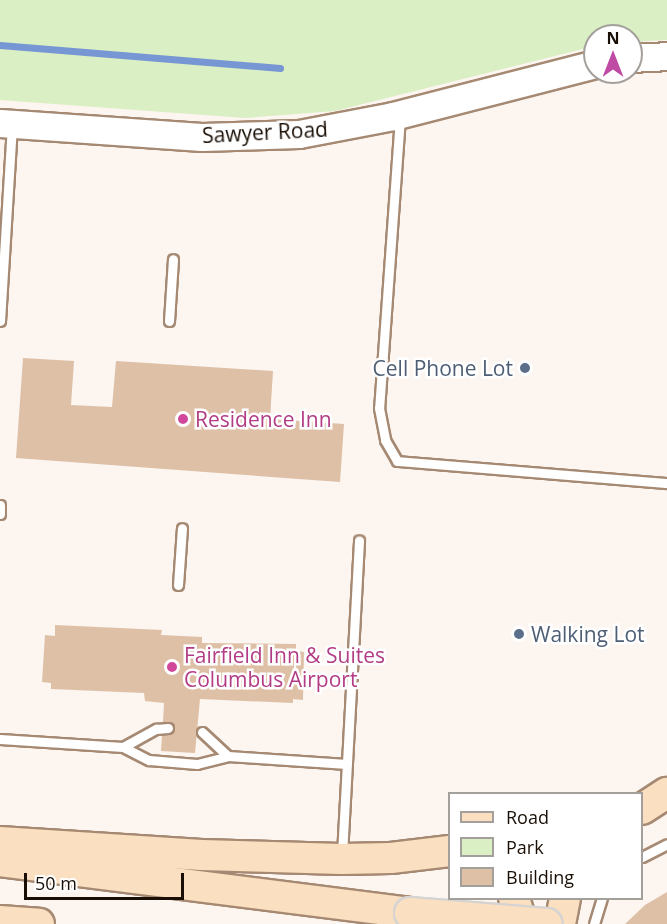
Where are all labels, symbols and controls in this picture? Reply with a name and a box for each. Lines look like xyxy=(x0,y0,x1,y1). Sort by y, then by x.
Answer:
north arrow xyxy=(583,24,643,84)
text: N xyxy=(606,27,620,49)
street label: Sawyer Road xyxy=(201,116,329,148)
place label: Cell Phone Lot xyxy=(373,355,513,381)
marker: Cell Phone Lot xyxy=(518,361,532,375)
place label: Residence Inn xyxy=(195,406,332,432)
marker: Residence Inn xyxy=(176,412,190,426)
place label: Walking Lot xyxy=(531,621,645,647)
marker: Walking Lot xyxy=(512,627,526,641)
place label: Fairfield Inn & Suites Columbus Airport xyxy=(184,642,385,692)
marker: Fairfield Inn & Suites Columbus Airport xyxy=(165,660,179,674)
legend xyxy=(448,792,643,900)
text: Road xyxy=(506,805,549,829)
text: Park xyxy=(506,835,544,859)
scale bar xyxy=(27,861,188,899)
text: Building xyxy=(506,865,574,889)
text: 50 m xyxy=(35,871,77,895)

